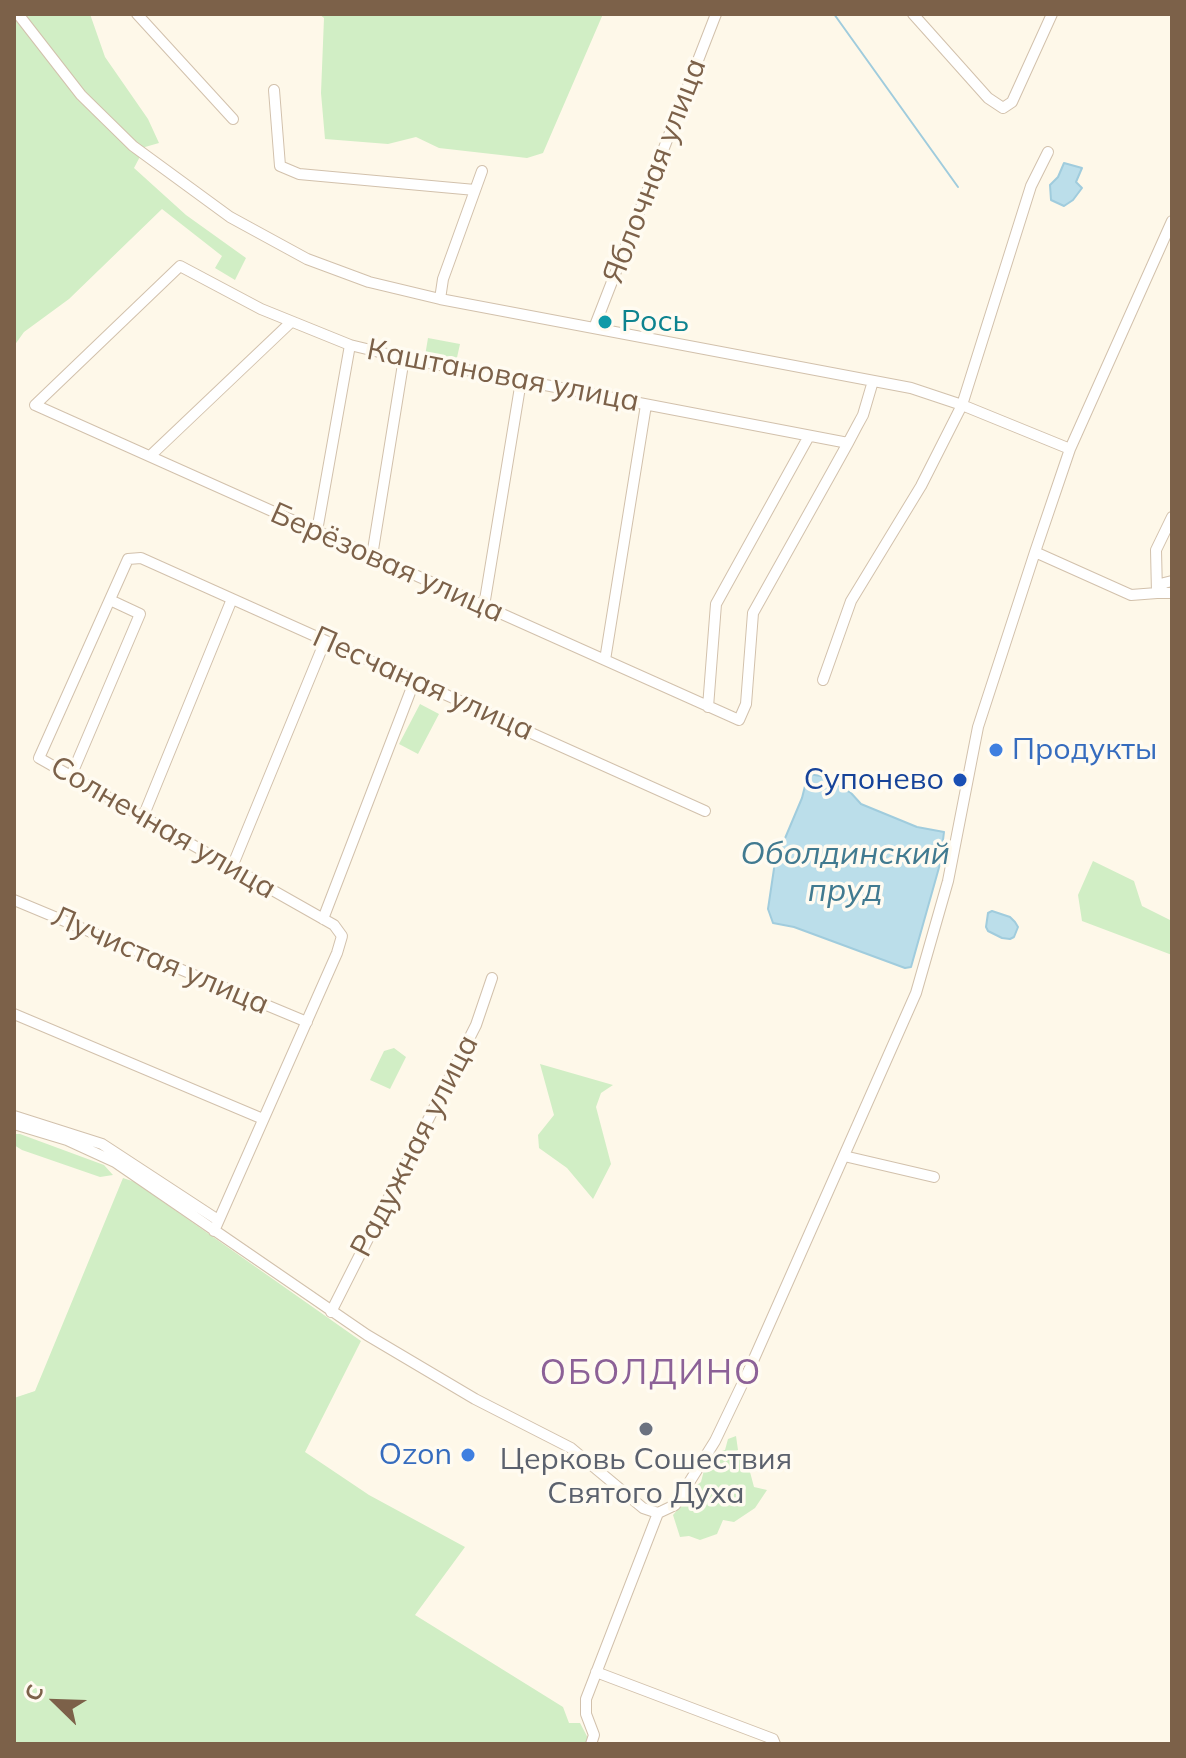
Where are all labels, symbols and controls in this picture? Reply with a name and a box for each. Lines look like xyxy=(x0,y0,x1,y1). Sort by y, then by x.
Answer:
street label: Яблочная улица xyxy=(596,54,714,288)
place label: Рось xyxy=(621,304,689,340)
marker: Рось xyxy=(596,313,614,331)
street label: Каштановая улица xyxy=(364,332,642,420)
street label: Берёзовая улица xyxy=(265,495,509,631)
street label: Песчаная улица xyxy=(307,619,539,749)
place label: Продукты xyxy=(1012,732,1157,768)
marker: Продукты xyxy=(987,741,1005,759)
street label: Солнечная улица xyxy=(44,749,282,907)
place label: Супонево xyxy=(804,762,944,798)
marker: Супонево xyxy=(951,771,969,789)
water label: Оболдинский пруд xyxy=(740,835,950,910)
street label: Лучистая улица xyxy=(46,899,274,1023)
street label: Радужная улица xyxy=(344,1029,486,1263)
district label: ОБОЛДИНО xyxy=(540,1354,762,1394)
marker: Церковь Сошествия Святого Духа xyxy=(637,1420,655,1438)
place label: Ozon xyxy=(379,1437,452,1473)
place label: Церковь Сошествия Святого Духа xyxy=(500,1442,792,1512)
marker: Ozon xyxy=(459,1446,477,1464)
north arrow xyxy=(16,1662,96,1742)
text: С xyxy=(18,1680,50,1705)

